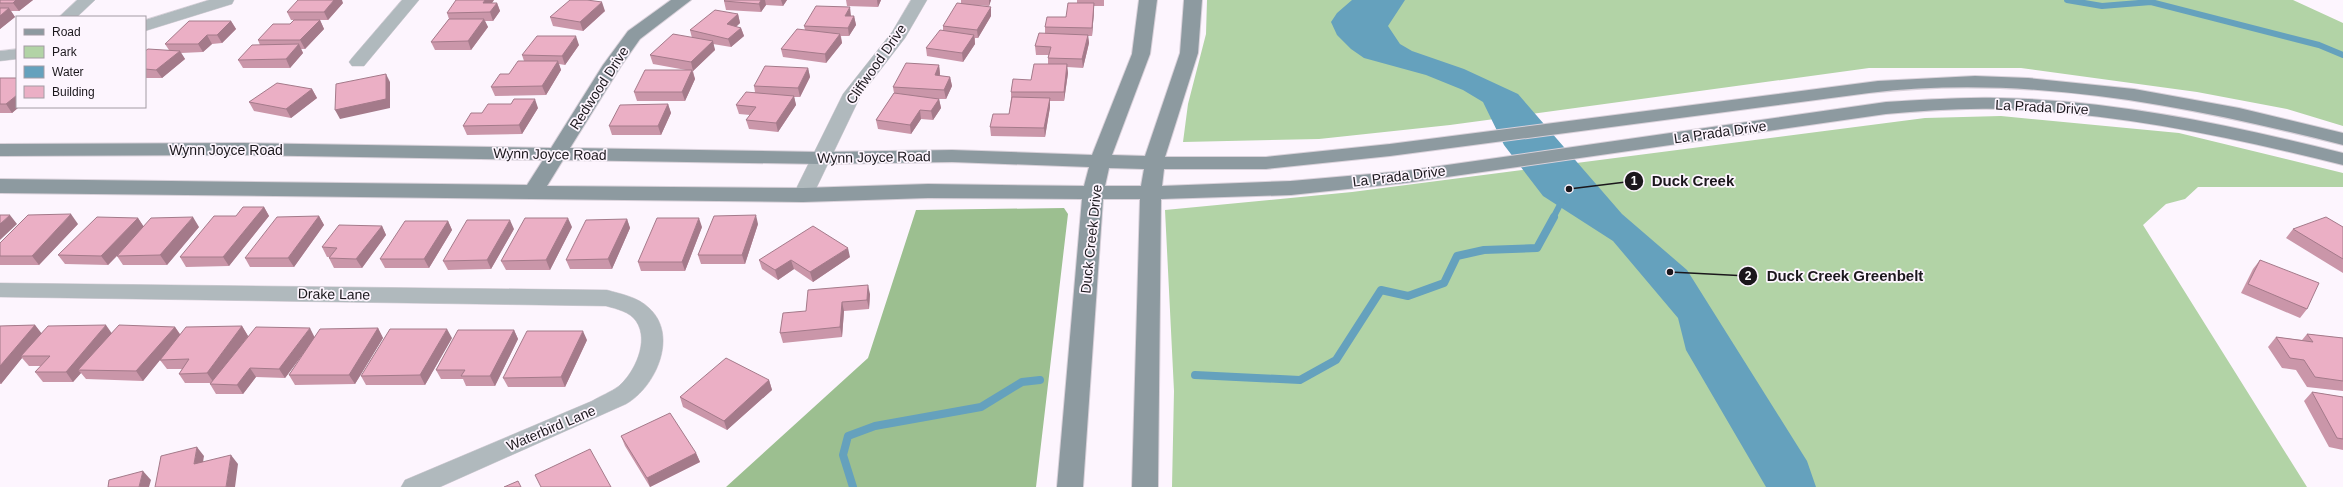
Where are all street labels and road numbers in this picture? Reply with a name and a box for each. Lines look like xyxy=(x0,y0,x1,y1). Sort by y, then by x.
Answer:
street label: Cliffwood Drive xyxy=(843,21,910,107)
street label: Redwood Drive xyxy=(566,43,632,132)
street label: La Prada Drive xyxy=(1995,97,2089,117)
street label: La Prada Drive xyxy=(1673,118,1768,146)
street label: Wynn Joyce Road xyxy=(169,142,283,158)
street label: Wynn Joyce Road xyxy=(493,145,607,163)
street label: Wynn Joyce Road xyxy=(817,148,931,166)
street label: La Prada Drive xyxy=(1352,162,1447,190)
street label: Duck Creek Drive xyxy=(1077,183,1105,294)
street label: Drake Lane xyxy=(298,285,371,303)
street label: Waterbird Lane xyxy=(504,402,598,454)

